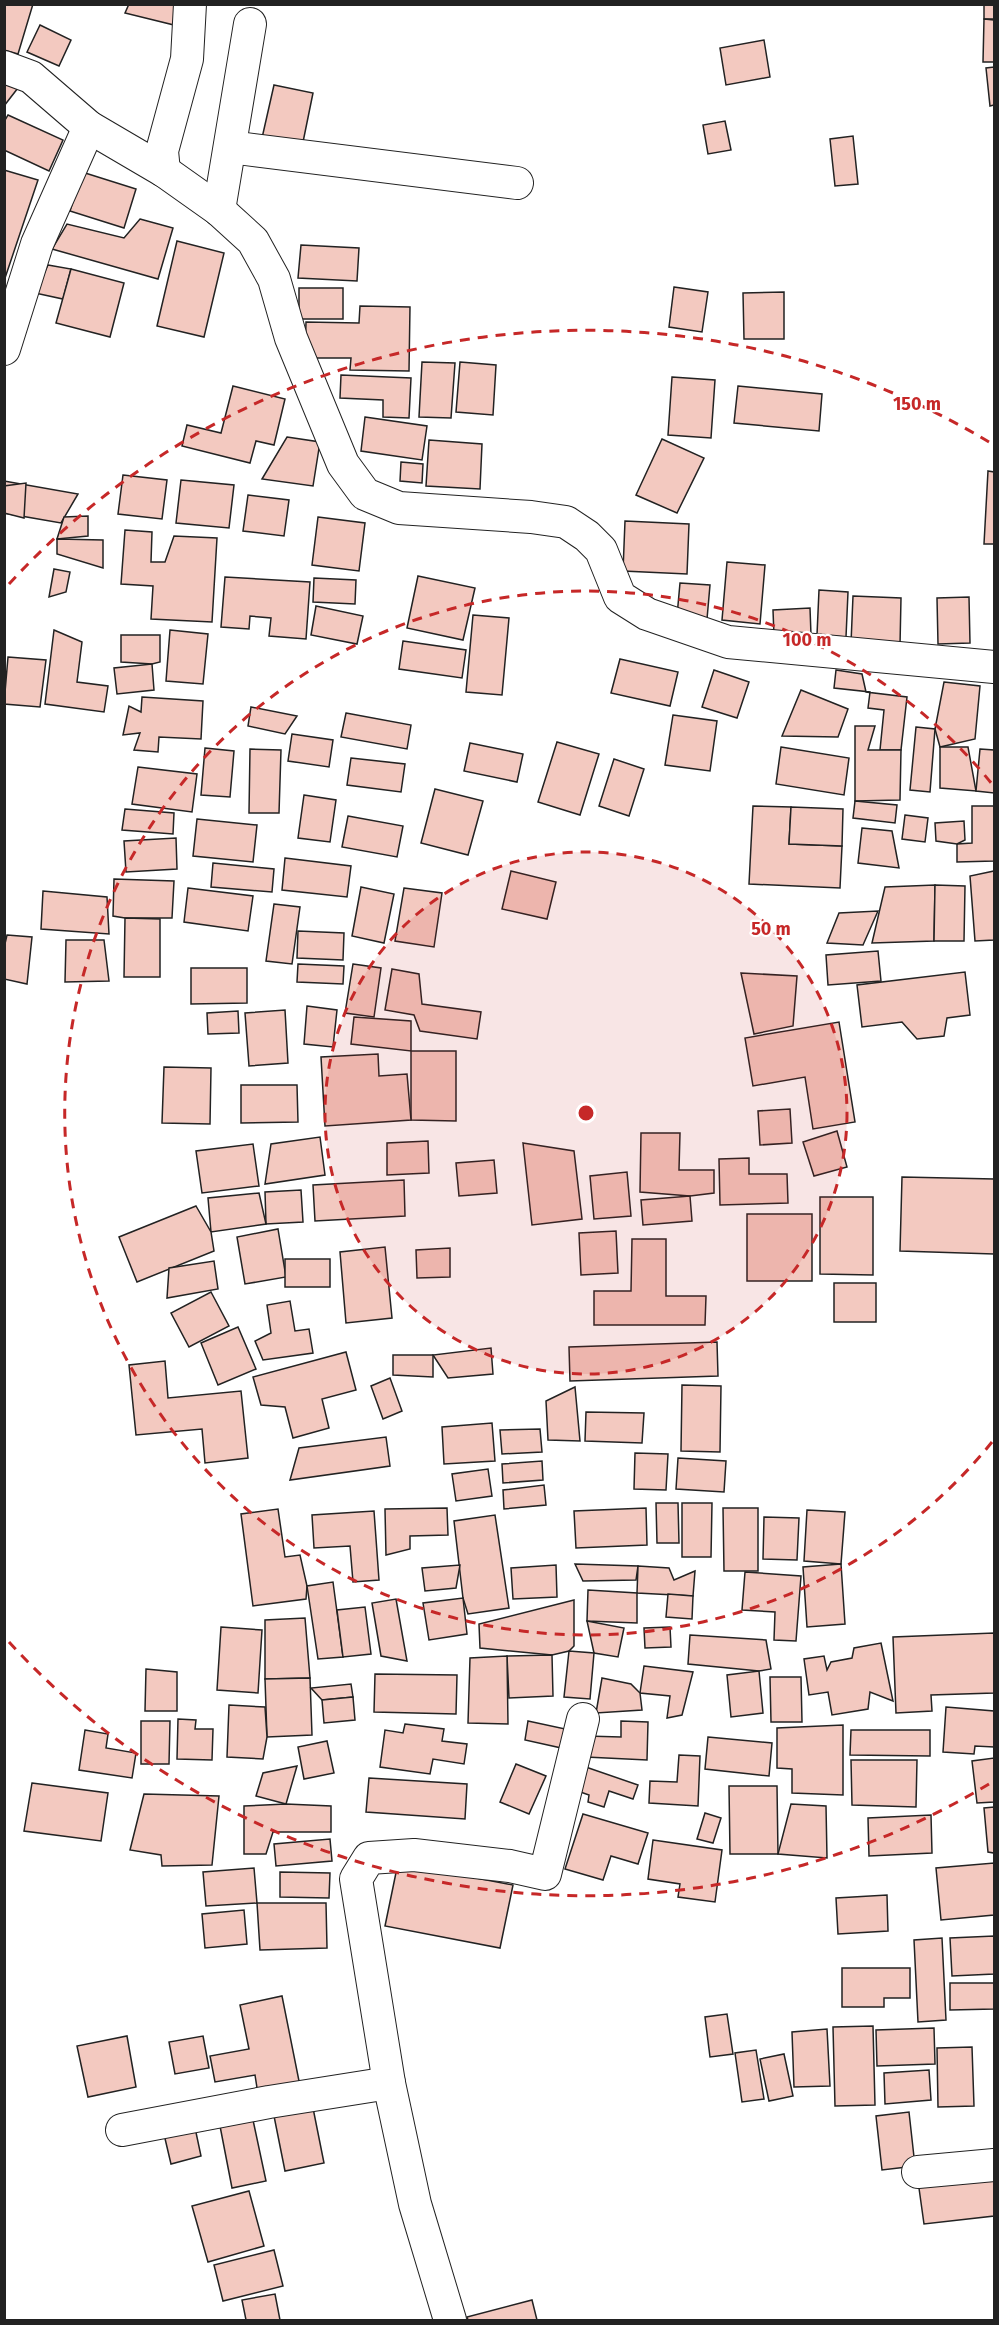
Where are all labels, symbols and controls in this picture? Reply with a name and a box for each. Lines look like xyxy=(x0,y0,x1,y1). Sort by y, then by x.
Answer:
text: 150 m xyxy=(893,393,941,415)
text: 100 m xyxy=(783,629,831,651)
text: 50 m xyxy=(751,918,791,940)
centre of rings xyxy=(576,1103,596,1123)

